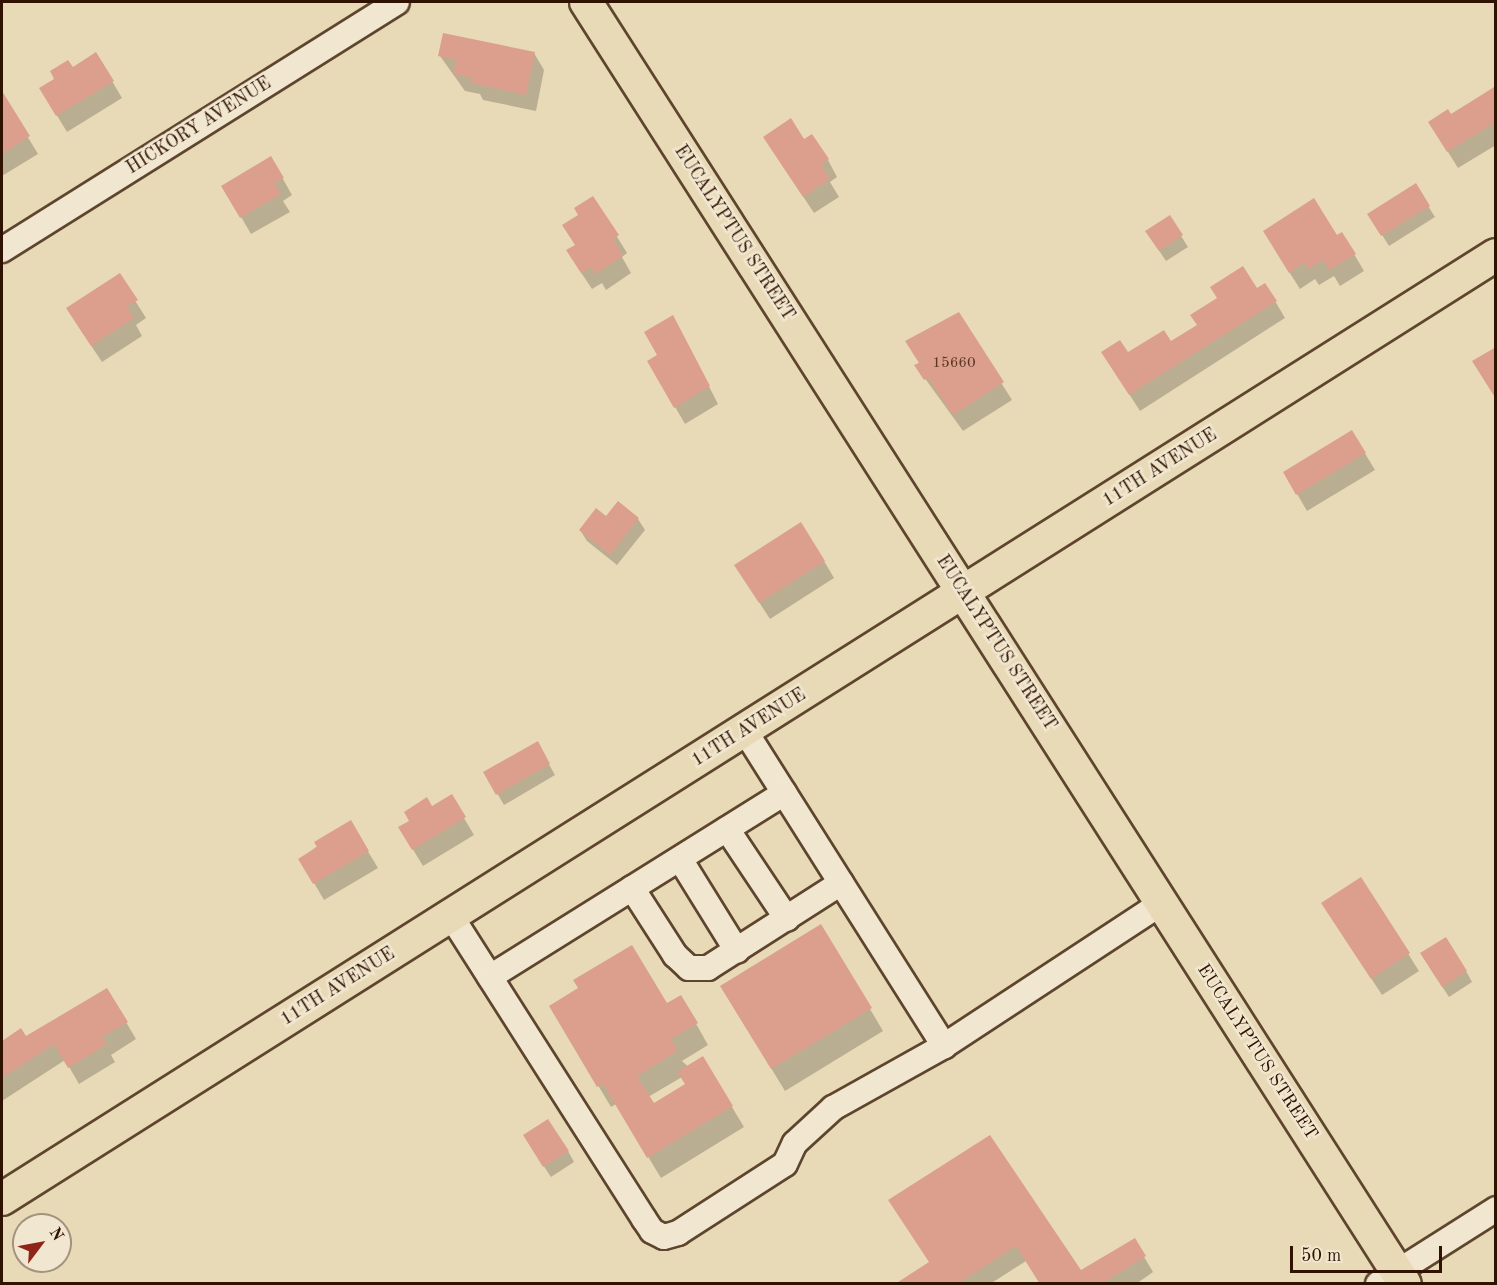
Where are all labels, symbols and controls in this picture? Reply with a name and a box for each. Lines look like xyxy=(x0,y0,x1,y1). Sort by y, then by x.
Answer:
street label: HICKORY AVENUE xyxy=(123,73,275,179)
street label: EUCALYPTUS STREET xyxy=(669,141,799,325)
house number: 15660 xyxy=(932,355,976,373)
street label: 11TH AVENUE xyxy=(1099,424,1221,512)
street label: EUCALYPTUS STREET xyxy=(931,551,1061,735)
street label: 11TH AVENUE xyxy=(688,684,810,772)
street label: 11TH AVENUE xyxy=(277,943,399,1031)
street label: EUCALYPTUS STREET xyxy=(1192,960,1322,1144)
north arrow xyxy=(12,1213,72,1273)
text: N xyxy=(46,1225,66,1244)
scale bar xyxy=(1293,1234,1444,1272)
text: 50 m xyxy=(1301,1247,1341,1265)

